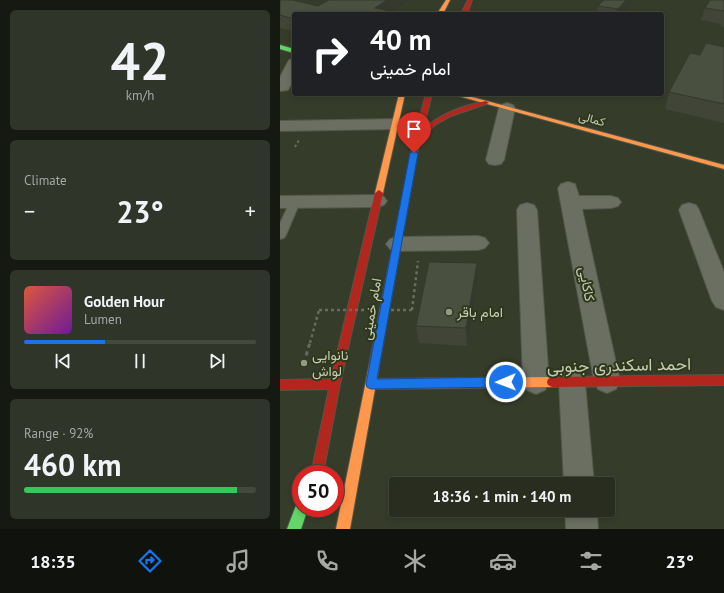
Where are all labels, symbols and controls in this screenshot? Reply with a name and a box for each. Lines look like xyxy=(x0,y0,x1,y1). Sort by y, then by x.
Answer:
text: 40 m xyxy=(370,21,431,58)
text: 42 xyxy=(111,27,169,94)
icon: right xyxy=(304,28,356,80)
text: امام خمینی xyxy=(370,57,451,80)
text: km/h xyxy=(126,87,154,104)
street label: کمالی xyxy=(577,108,607,130)
pin xyxy=(397,112,431,153)
icon: arrive xyxy=(403,118,425,140)
text: Climate xyxy=(24,172,67,189)
text: 23° xyxy=(116,192,164,231)
text: − xyxy=(24,197,35,225)
text: + xyxy=(245,197,256,225)
street label: کاکایی xyxy=(575,265,599,303)
street label: امام خمینی xyxy=(357,277,385,341)
text: Golden Hour xyxy=(84,292,164,311)
place label: امام باقر xyxy=(456,303,503,321)
marker: امام باقر xyxy=(444,307,454,317)
text: Lumen xyxy=(84,311,122,328)
place label: نانوایی لواش xyxy=(312,346,348,380)
icon: previous xyxy=(52,350,74,372)
icon: pause xyxy=(129,350,151,372)
icon: next xyxy=(206,350,228,372)
street label: احمد اسکندری جنوبی xyxy=(547,353,691,377)
marker: نانوایی لواش xyxy=(299,358,309,368)
position arrow xyxy=(485,361,527,403)
text: Range · 92% xyxy=(24,425,93,442)
text: 460 km xyxy=(24,445,122,484)
speed limit sign: 50 xyxy=(292,465,344,517)
text: 18:36 · 1 min · 140 m xyxy=(433,487,571,506)
icon: directions xyxy=(136,547,164,575)
icon: music xyxy=(224,547,252,575)
icon: phone xyxy=(313,547,341,575)
icon: climate xyxy=(401,547,429,575)
icon: car xyxy=(489,547,517,575)
icon: filters xyxy=(577,547,605,575)
text: 18:35 xyxy=(30,550,76,573)
text: 23° xyxy=(666,550,694,573)

